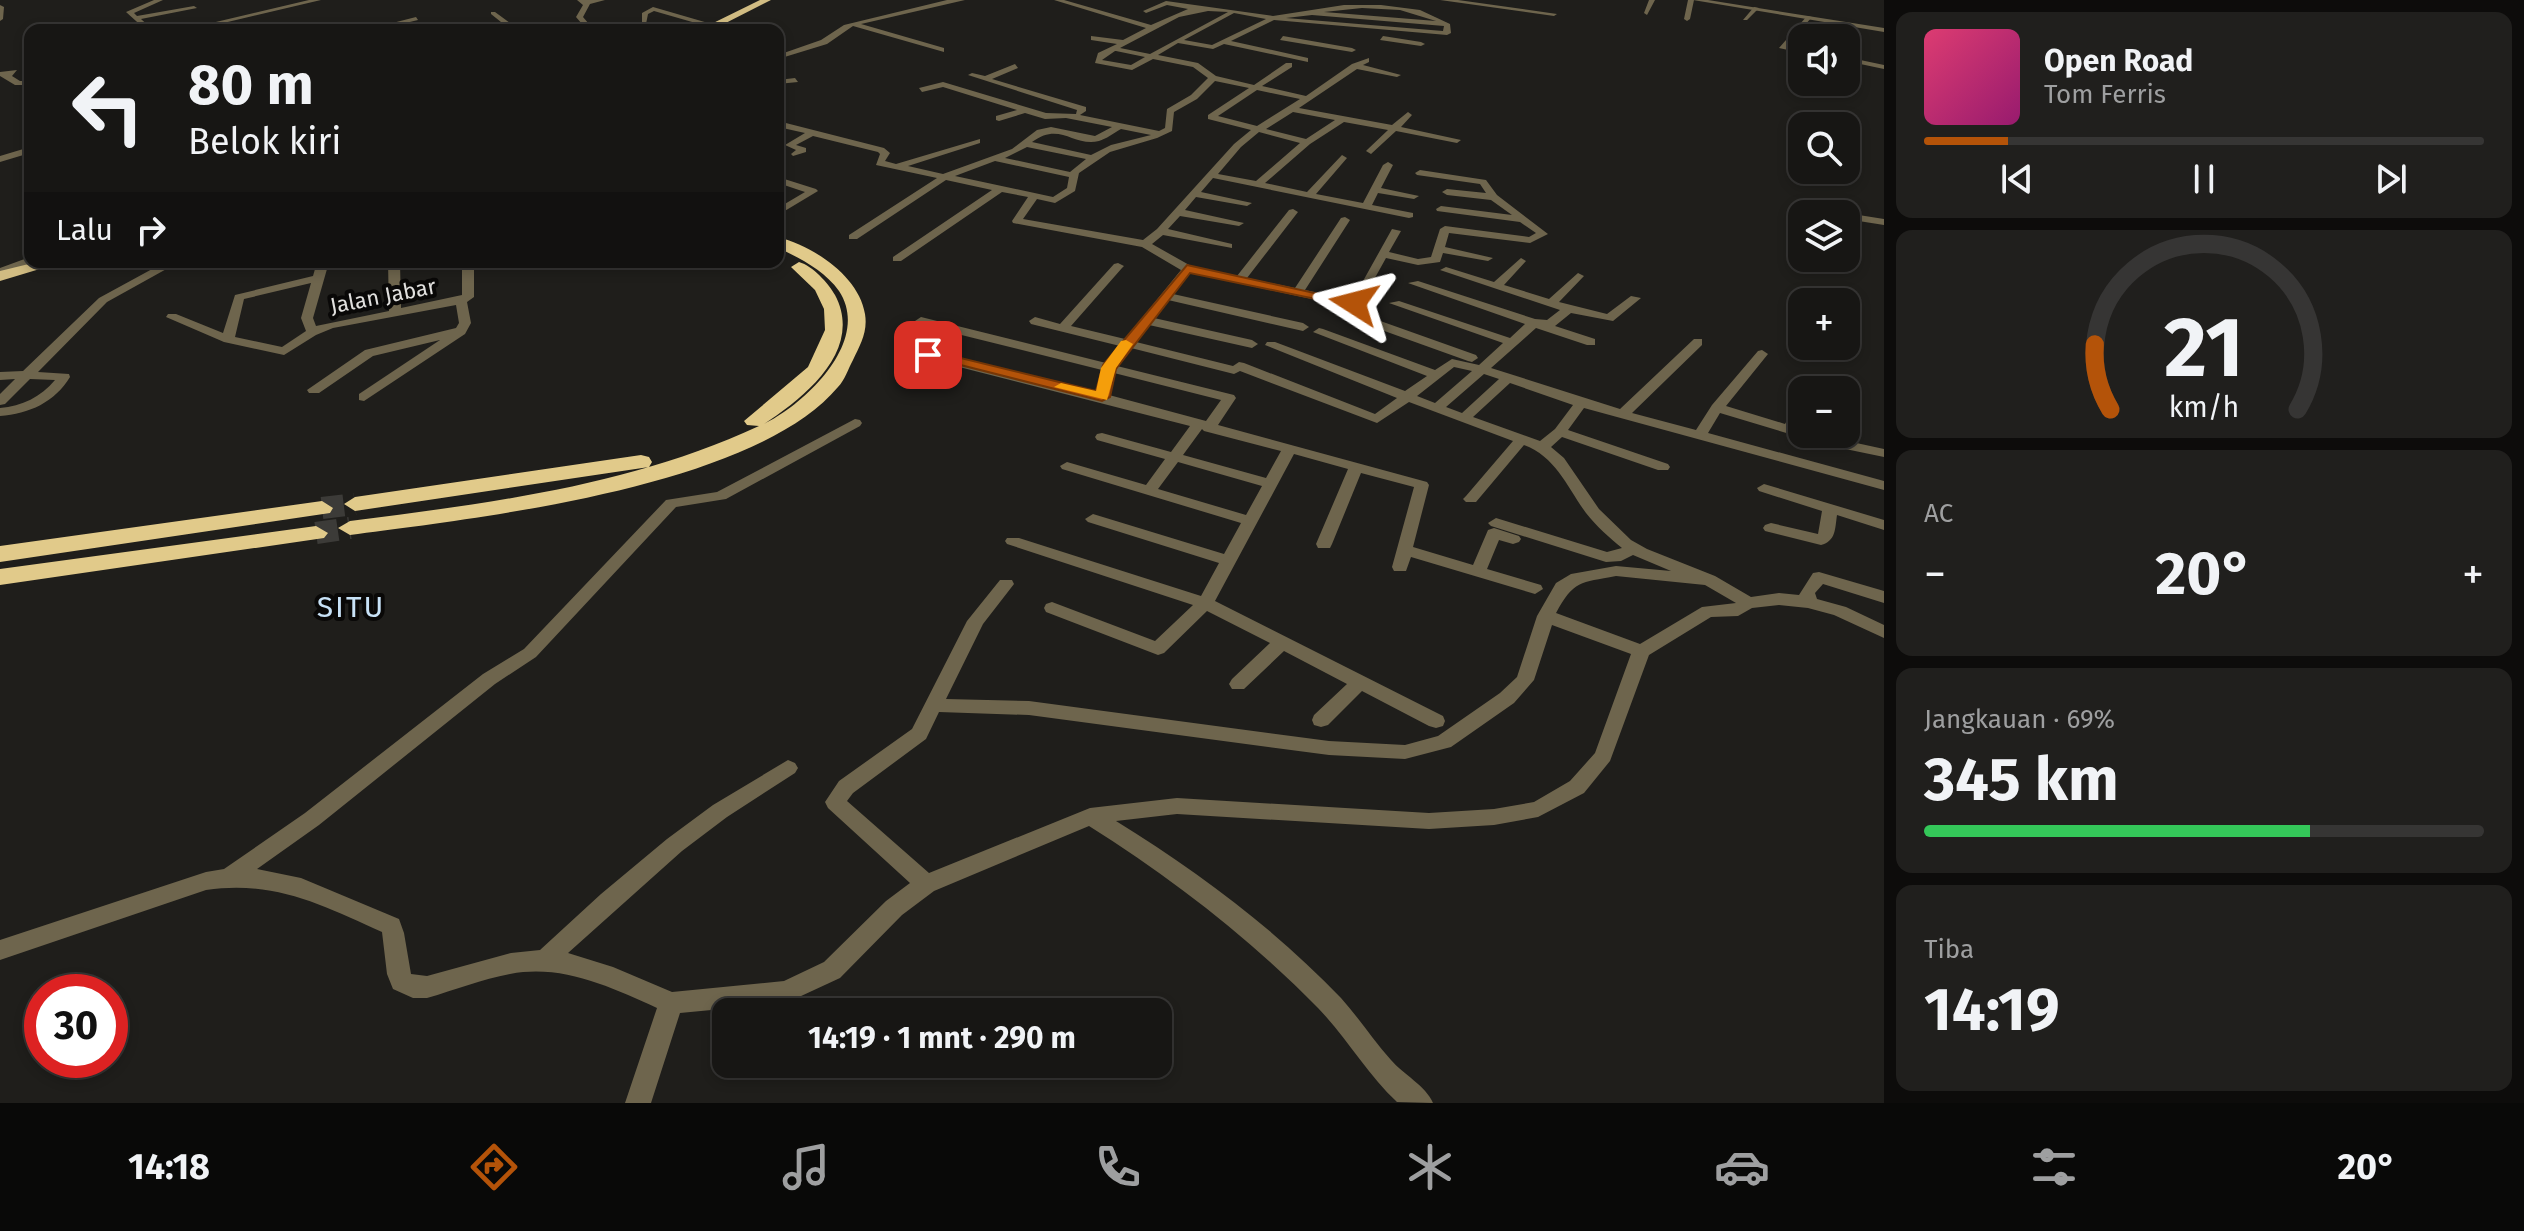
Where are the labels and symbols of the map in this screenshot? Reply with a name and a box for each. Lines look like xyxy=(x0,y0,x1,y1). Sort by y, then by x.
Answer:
position arrow xyxy=(1312,261,1396,345)
street label: Jalan Jabar xyxy=(328,272,439,320)
pin xyxy=(894,321,962,389)
district label: SITU xyxy=(317,589,385,625)
speed limit sign: 30 xyxy=(24,974,128,1078)

